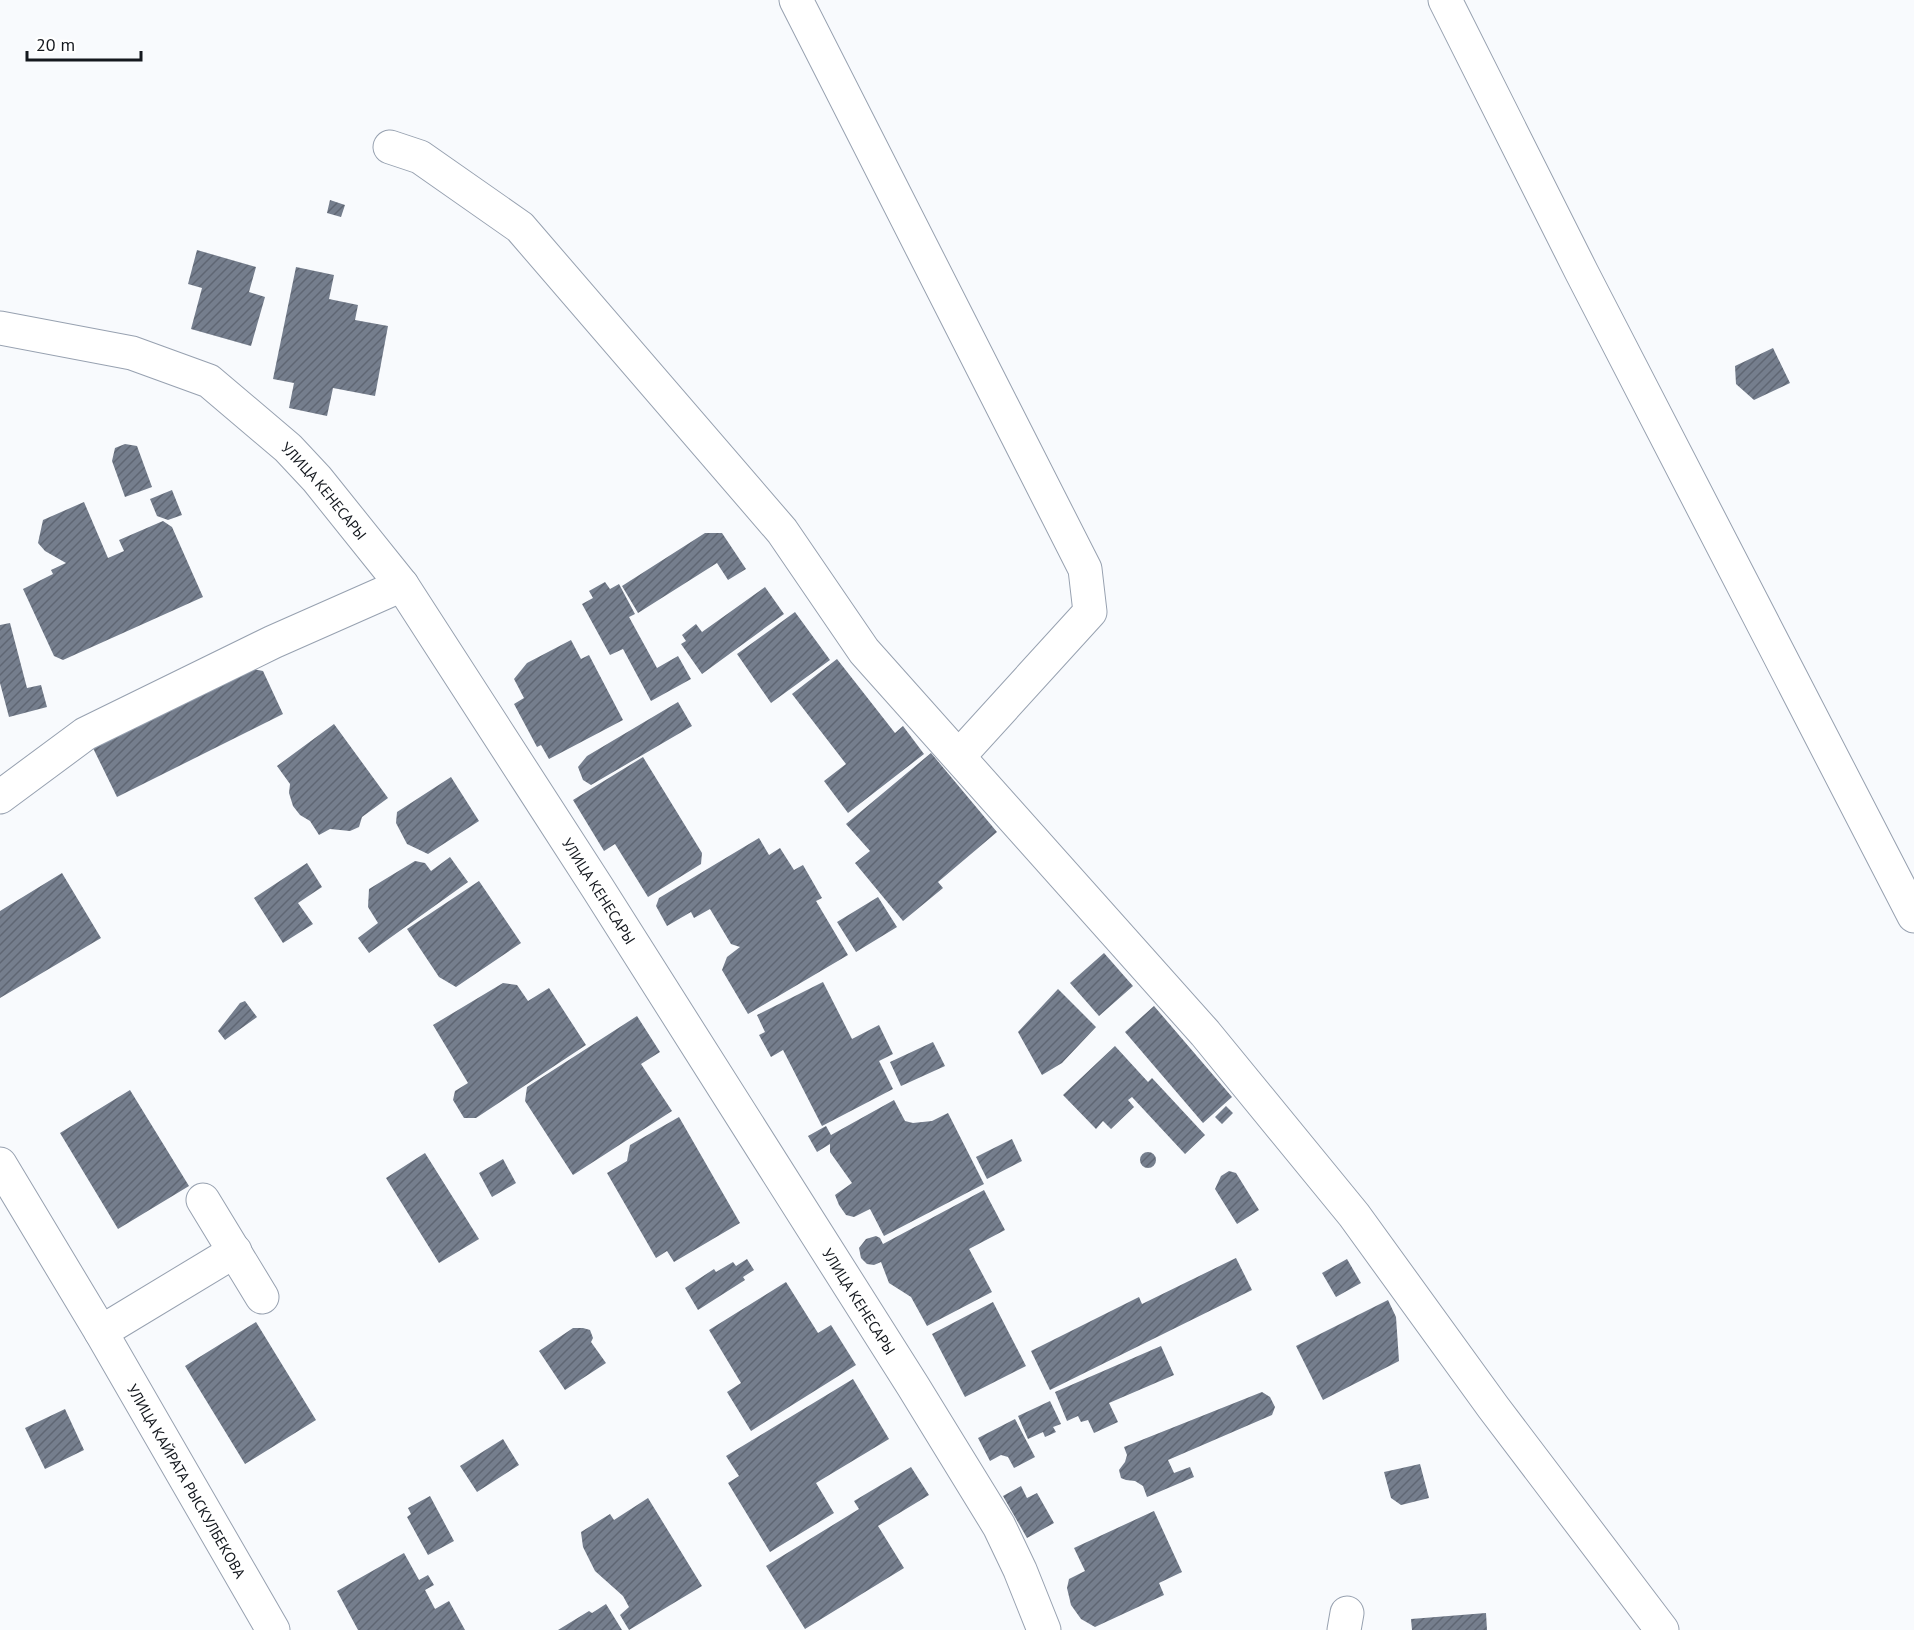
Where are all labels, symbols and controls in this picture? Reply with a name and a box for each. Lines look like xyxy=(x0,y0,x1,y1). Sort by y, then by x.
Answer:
scale bar xyxy=(27,24,141,62)
text: 20 m xyxy=(36,33,75,56)
street label: УЛИЦА КЕНЕСАРЫ xyxy=(278,438,371,543)
street label: УЛИЦА КЕНЕСАРЫ xyxy=(558,834,640,947)
street label: УЛИЦА КЕНЕСАРЫ xyxy=(819,1245,900,1358)
street label: УЛИЦА КАЙРАТА РЫСКУЛБЕКОВА xyxy=(124,1381,250,1581)

